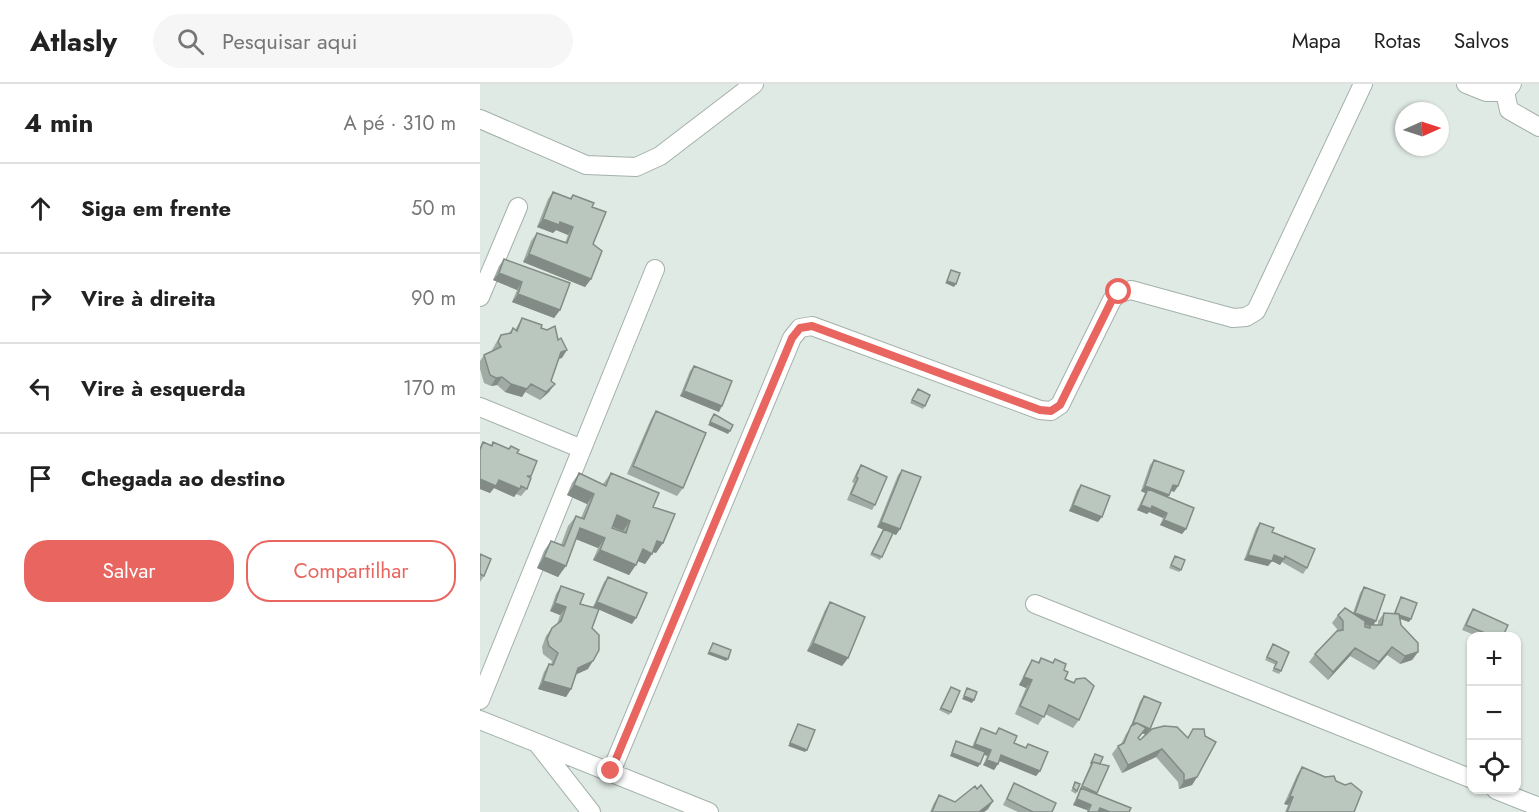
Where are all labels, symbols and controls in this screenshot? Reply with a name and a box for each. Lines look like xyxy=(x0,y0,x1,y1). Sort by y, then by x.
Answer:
search box xyxy=(153,14,573,68)
text: Atlasly xyxy=(30,21,117,62)
icon: search xyxy=(174,25,207,58)
text: Pesquisar aqui xyxy=(222,25,357,57)
text: Mapa xyxy=(1292,26,1341,56)
text: Rotas xyxy=(1374,26,1421,56)
text: Salvos xyxy=(1454,26,1509,56)
north arrow xyxy=(1395,102,1449,156)
text: 4 min xyxy=(24,104,93,142)
text: A pé · 310 m xyxy=(344,109,456,138)
icon: ahead xyxy=(24,192,57,225)
text: Siga em frente xyxy=(81,192,231,224)
text: 50 m xyxy=(411,194,456,223)
route start xyxy=(1105,278,1131,304)
icon: right xyxy=(24,282,57,315)
text: Vire à direita xyxy=(81,282,216,314)
text: 90 m xyxy=(411,284,456,313)
icon: left xyxy=(24,372,57,405)
text: Vire à esquerda xyxy=(81,372,246,404)
text: 170 m xyxy=(403,374,456,403)
icon: arrive xyxy=(24,462,57,495)
text: Chegada ao destino xyxy=(81,462,285,494)
button: Salvar xyxy=(24,540,234,602)
button: Compartilhar xyxy=(246,540,456,602)
map controls xyxy=(1467,632,1521,794)
button: + xyxy=(1467,632,1521,686)
button: − xyxy=(1467,686,1521,740)
button: locate xyxy=(1467,740,1521,794)
route end xyxy=(597,757,623,783)

